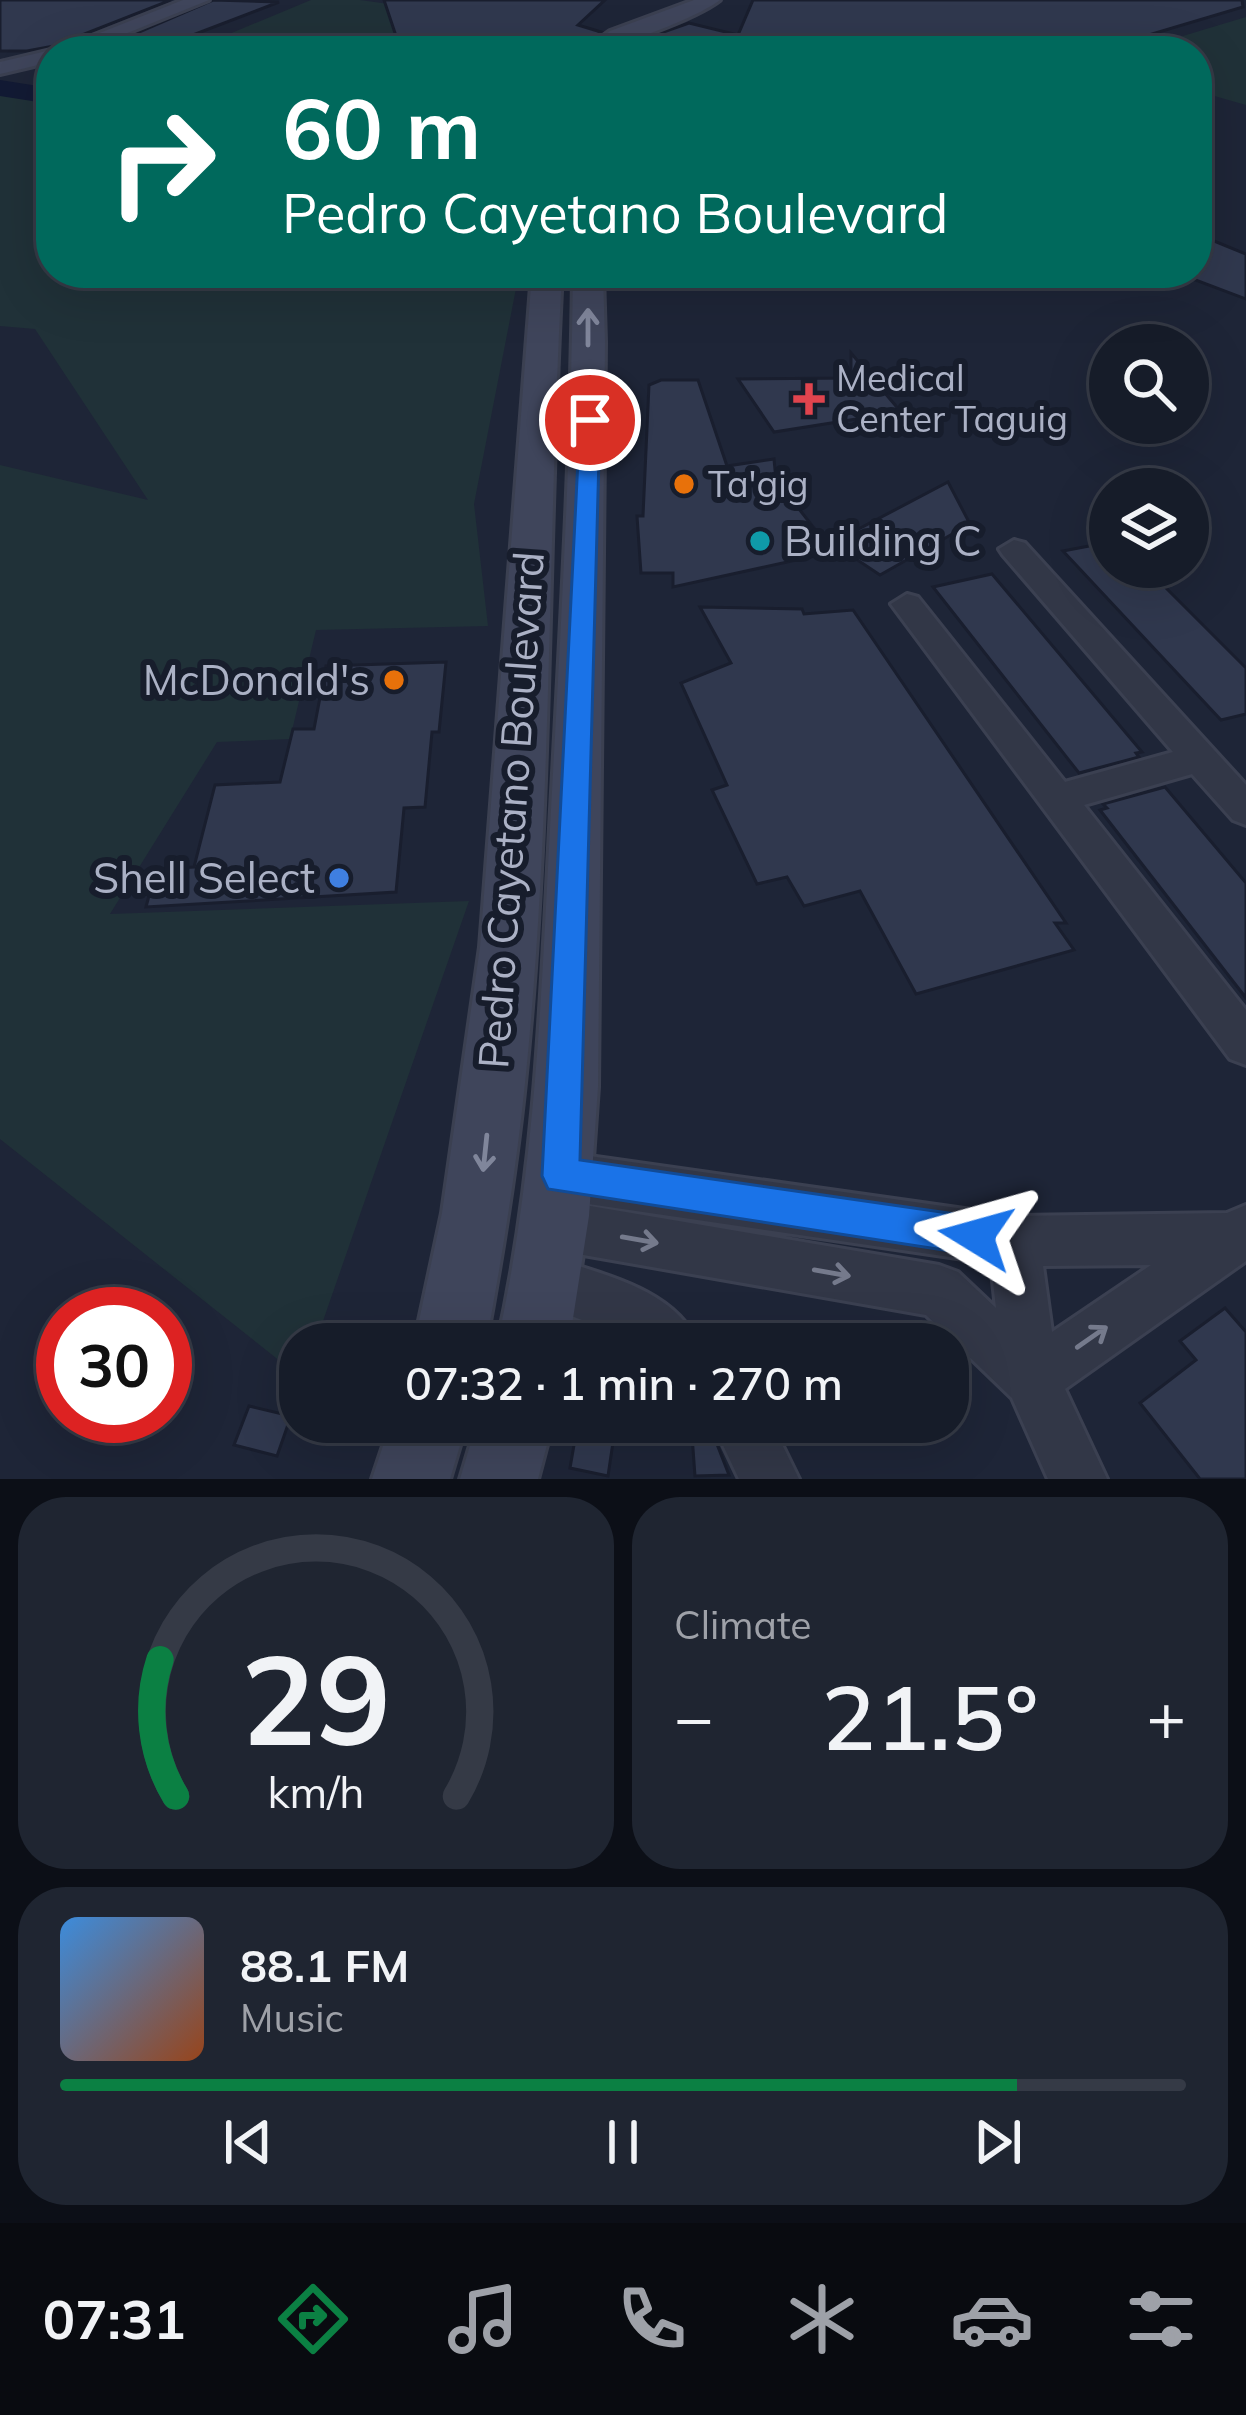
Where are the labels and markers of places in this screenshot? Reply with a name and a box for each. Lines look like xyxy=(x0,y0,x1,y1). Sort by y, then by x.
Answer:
place label: Medical Center Taguig xyxy=(836,355,1068,441)
pin xyxy=(539,369,641,471)
marker: Medical Center Taguig xyxy=(793,383,825,415)
place label: Ta'gig xyxy=(708,461,809,506)
marker: Ta'gig xyxy=(671,471,697,497)
place label: Building C xyxy=(784,514,982,567)
marker: Building C xyxy=(747,528,773,554)
place label: McDonald's xyxy=(143,653,370,706)
marker: McDonald's xyxy=(381,667,407,693)
place label: Shell Select xyxy=(93,851,315,904)
marker: Shell Select xyxy=(326,865,352,891)

